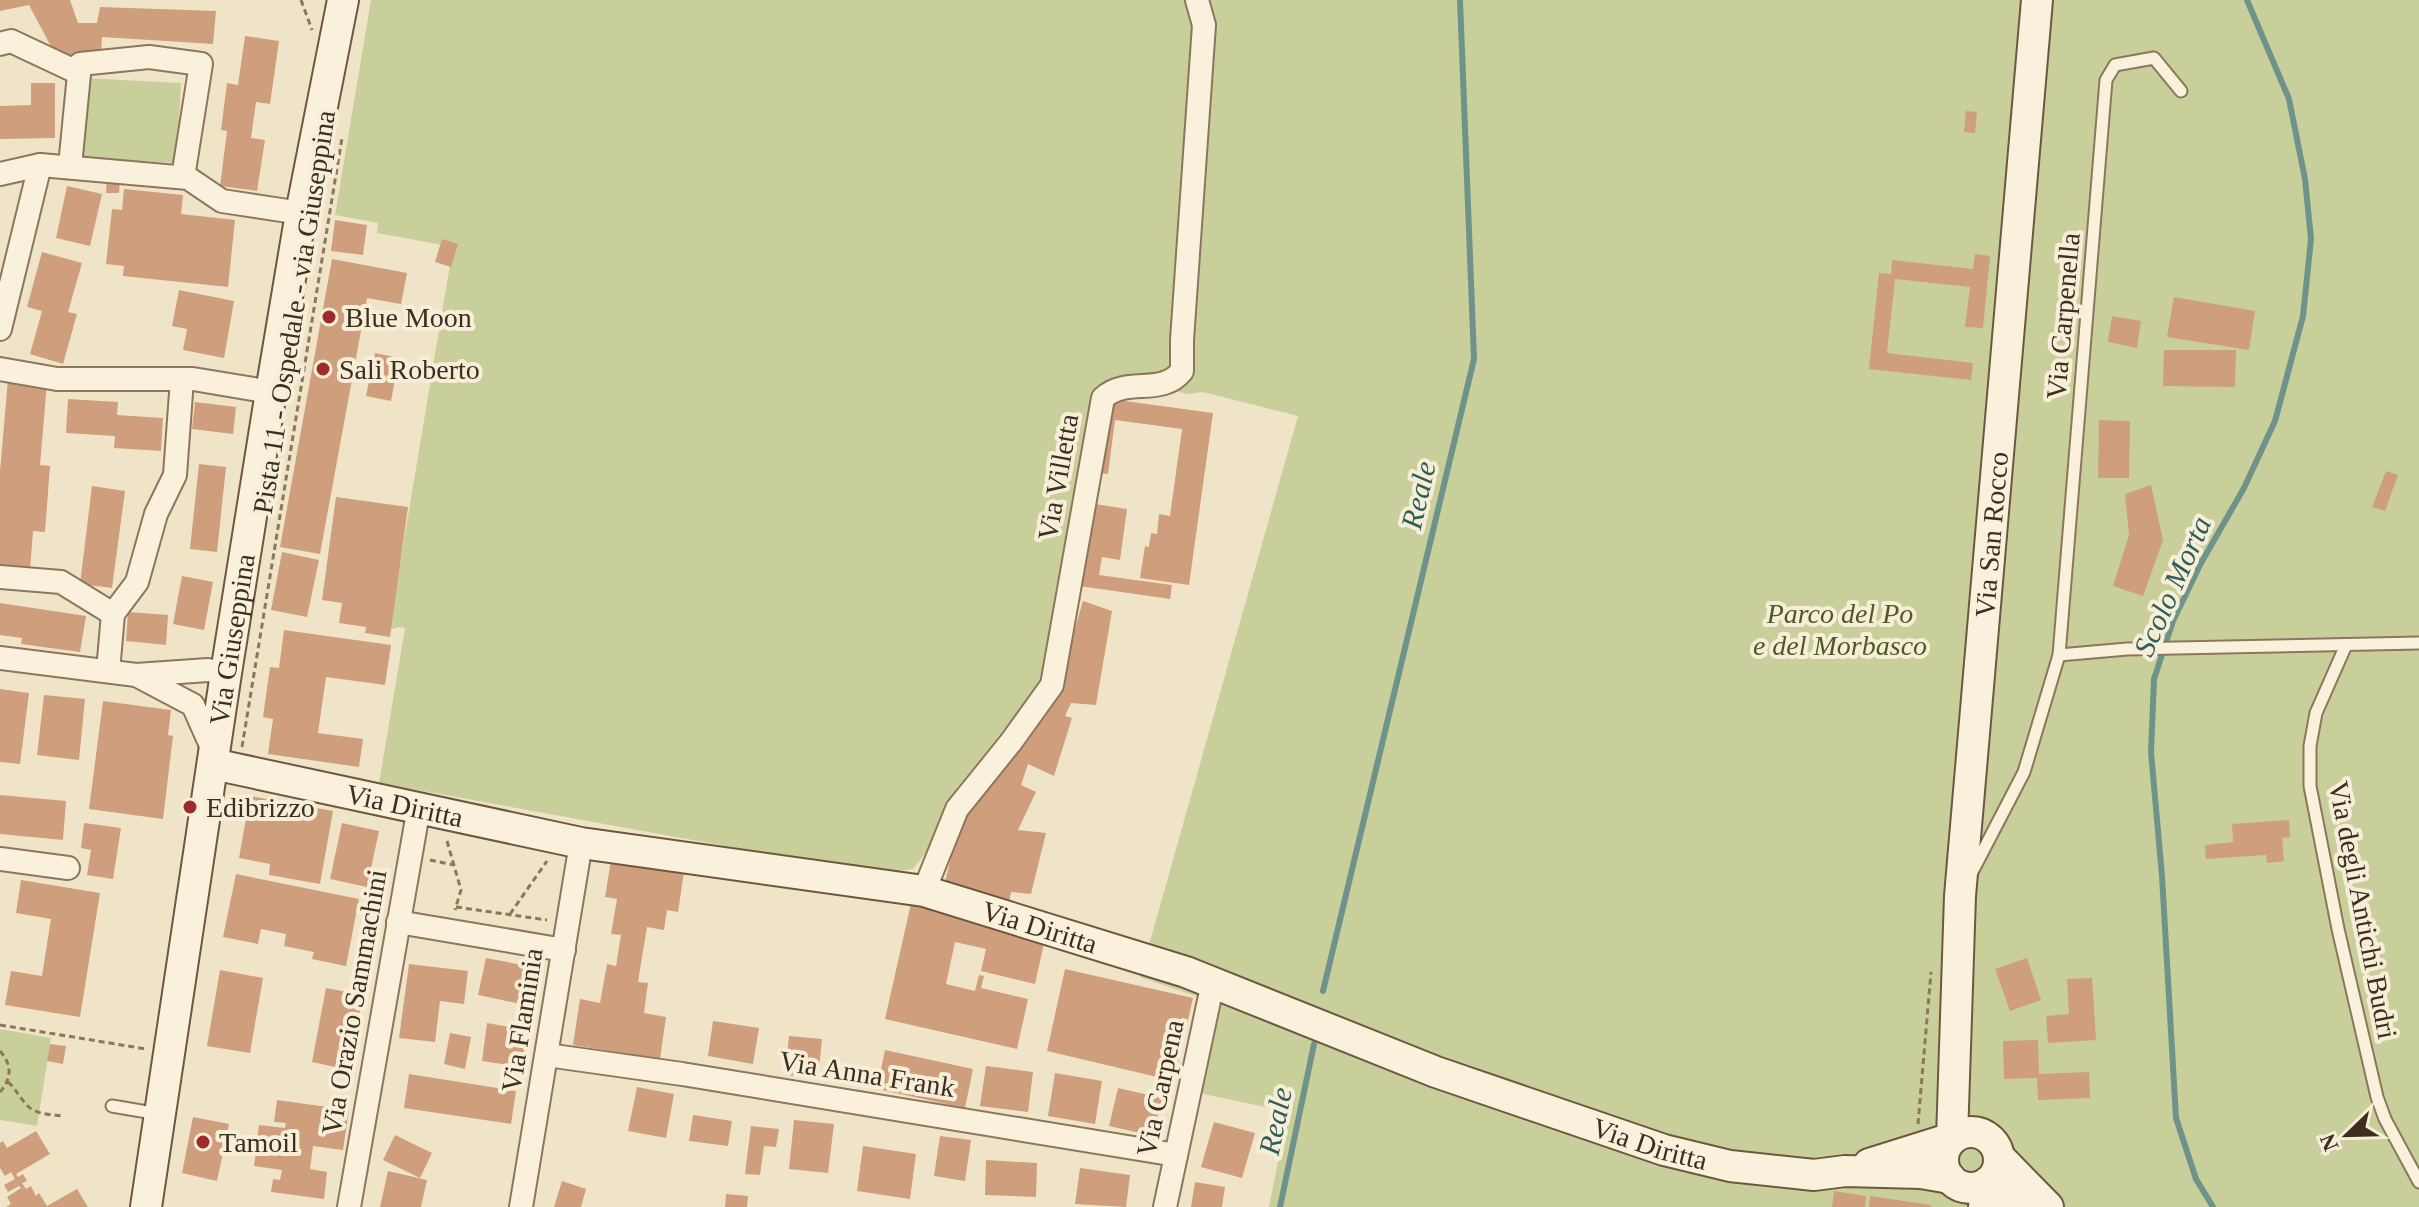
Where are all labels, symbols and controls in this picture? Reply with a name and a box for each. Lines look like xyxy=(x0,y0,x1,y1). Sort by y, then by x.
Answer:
street label: Pista 11 - Ospedale - via Giuseppina xyxy=(247,108,341,516)
street label: Via Carpenella xyxy=(2040,231,2086,401)
place label: Blue Moon xyxy=(345,302,472,333)
marker: Blue Moon xyxy=(320,308,338,326)
place label: Sali Roberto xyxy=(339,354,480,385)
marker: Sali Roberto xyxy=(314,360,332,378)
street label: Via Villetta xyxy=(1032,411,1084,542)
street label: Via San Rocco xyxy=(1969,450,2014,619)
water label: Reale xyxy=(1394,458,1442,533)
water label: Scolo Morta xyxy=(2127,511,2217,661)
street label: Via Giuseppina xyxy=(203,551,260,727)
park label: Parco del Po e del Morbasco xyxy=(1753,598,1927,661)
street label: Via Diritta xyxy=(343,778,467,833)
street label: Via degli Antichi Budri xyxy=(2323,778,2403,1042)
place label: Edibrizzo xyxy=(206,792,315,823)
marker: Edibrizzo xyxy=(181,798,199,816)
street label: Via Orazio Sammachini xyxy=(315,867,393,1137)
street label: Via Diritta xyxy=(978,894,1102,959)
street label: Via Flaminia xyxy=(495,945,549,1094)
street label: Via Carpena xyxy=(1130,1016,1190,1159)
street label: Via Anna Frank xyxy=(777,1045,957,1103)
water label: Reale xyxy=(1252,1084,1298,1159)
north arrow xyxy=(2307,1095,2387,1175)
street label: Via Diritta xyxy=(1588,1111,1711,1176)
place label: Tamoil xyxy=(219,1127,298,1158)
text: N xyxy=(2314,1130,2344,1155)
marker: Tamoil xyxy=(194,1133,212,1151)

